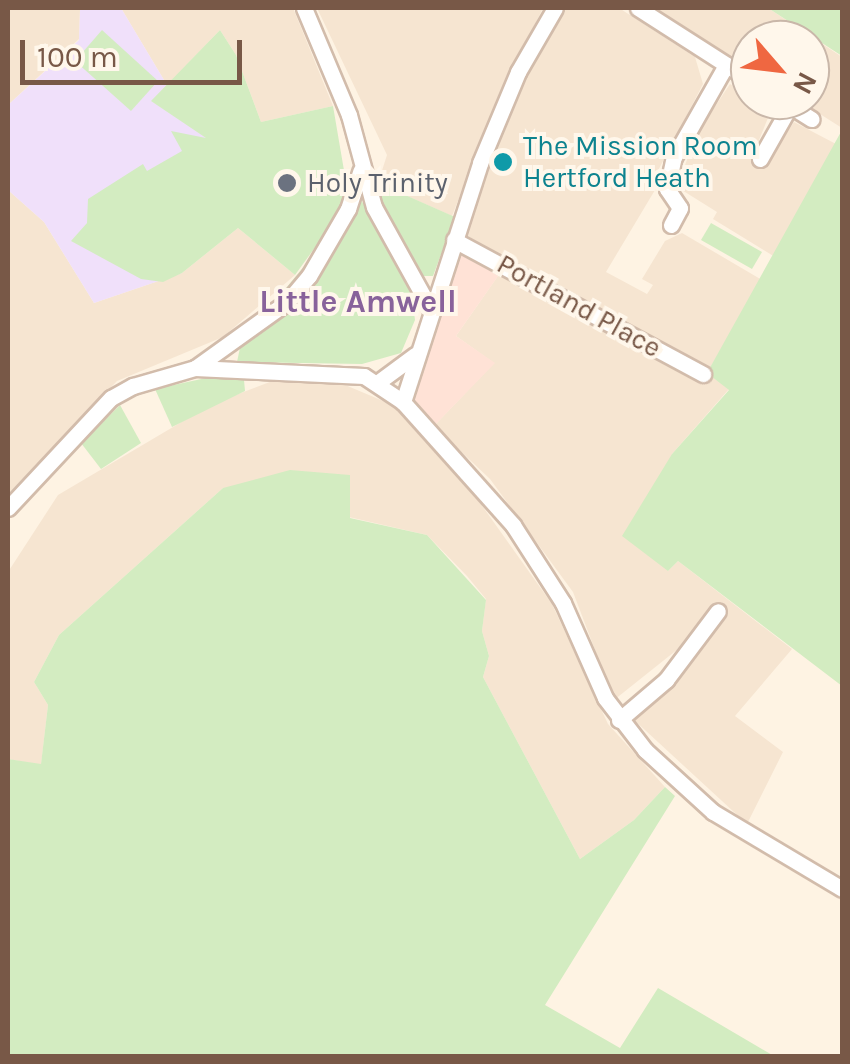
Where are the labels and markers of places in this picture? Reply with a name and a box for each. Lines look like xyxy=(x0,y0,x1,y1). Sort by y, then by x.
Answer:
place label: The Mission Room Hertford Heath xyxy=(523,129,758,195)
marker: The Mission Room Hertford Heath xyxy=(492,151,514,173)
place label: Holy Trinity xyxy=(307,166,448,200)
marker: Holy Trinity xyxy=(276,172,298,194)

